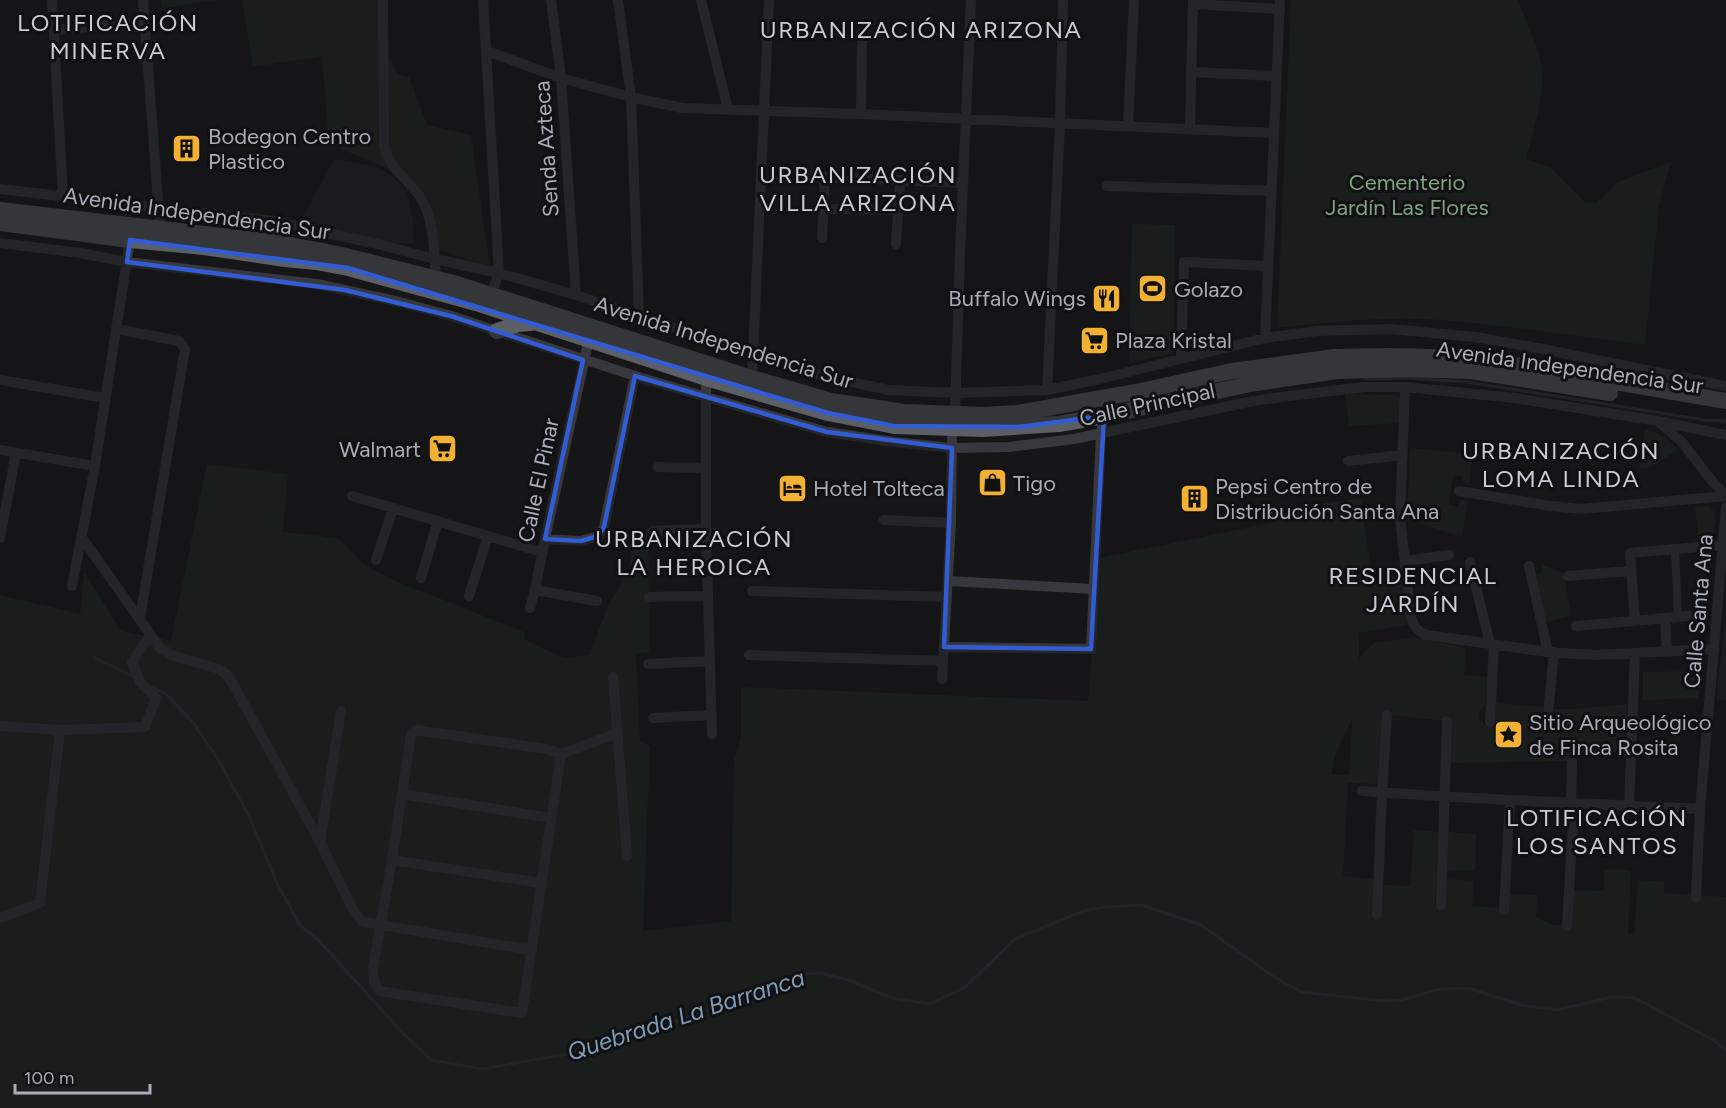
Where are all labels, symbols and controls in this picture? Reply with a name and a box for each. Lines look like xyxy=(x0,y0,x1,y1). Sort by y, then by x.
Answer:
district label: LOTIFICACIÓN MINERVA xyxy=(17,8,199,65)
district label: URBANIZACIÓN ARIZONA xyxy=(760,15,1082,44)
street label: Senda Azteca xyxy=(528,80,565,218)
place label: Bodegon Centro Plastico xyxy=(208,123,371,175)
building icon: Bodegon Centro Plastico xyxy=(171,133,203,165)
district label: URBANIZACIÓN VILLA ARIZONA xyxy=(759,160,957,217)
park label: Cementerio Jardín Las Flores xyxy=(1325,169,1489,221)
street label: Avenida Independencia Sur xyxy=(62,181,333,246)
sports icon: Golazo xyxy=(1137,273,1169,305)
place label: Golazo xyxy=(1174,276,1243,303)
restaurant icon: Buffalo Wings xyxy=(1091,282,1123,314)
place label: Buffalo Wings xyxy=(948,285,1086,312)
street label: Avenida Independencia Sur xyxy=(591,290,857,395)
supermarket icon: Plaza Kristal xyxy=(1078,324,1110,356)
place label: Plaza Kristal xyxy=(1115,327,1232,354)
street label: Avenida Independencia Sur xyxy=(1435,335,1706,400)
street label: Calle Principal xyxy=(1077,377,1217,432)
street label: Calle El Pinar xyxy=(512,415,565,545)
supermarket icon: Walmart xyxy=(426,433,458,465)
place label: Walmart xyxy=(339,436,421,463)
district label: URBANIZACIÓN LOMA LINDA xyxy=(1462,436,1660,493)
shop icon: Tigo xyxy=(976,467,1008,499)
place label: Tigo xyxy=(1013,470,1056,497)
hotel icon: Hotel Tolteca xyxy=(776,472,808,504)
place label: Pepsi Centro de Distribución Santa Ana xyxy=(1215,473,1439,525)
place label: Hotel Tolteca xyxy=(813,475,945,502)
building icon: Pepsi Centro de Distribución Santa Ana xyxy=(1178,483,1210,515)
district label: URBANIZACIÓN LA HEROICA xyxy=(595,524,793,581)
street label: Calle Santa Ana xyxy=(1678,533,1719,689)
district label: RESIDENCIAL JARDÍN xyxy=(1329,561,1497,618)
place label: Sitio Arqueológico de Finca Rosita xyxy=(1529,709,1712,761)
place icon: Sitio Arqueológico de Finca Rosita xyxy=(1492,719,1524,751)
district label: LOTIFICACIÓN LOS SANTOS xyxy=(1506,803,1688,860)
water label: Quebrada La Barranca xyxy=(563,962,808,1067)
scale bar xyxy=(15,1057,150,1095)
text: 100 m xyxy=(24,1067,74,1089)

